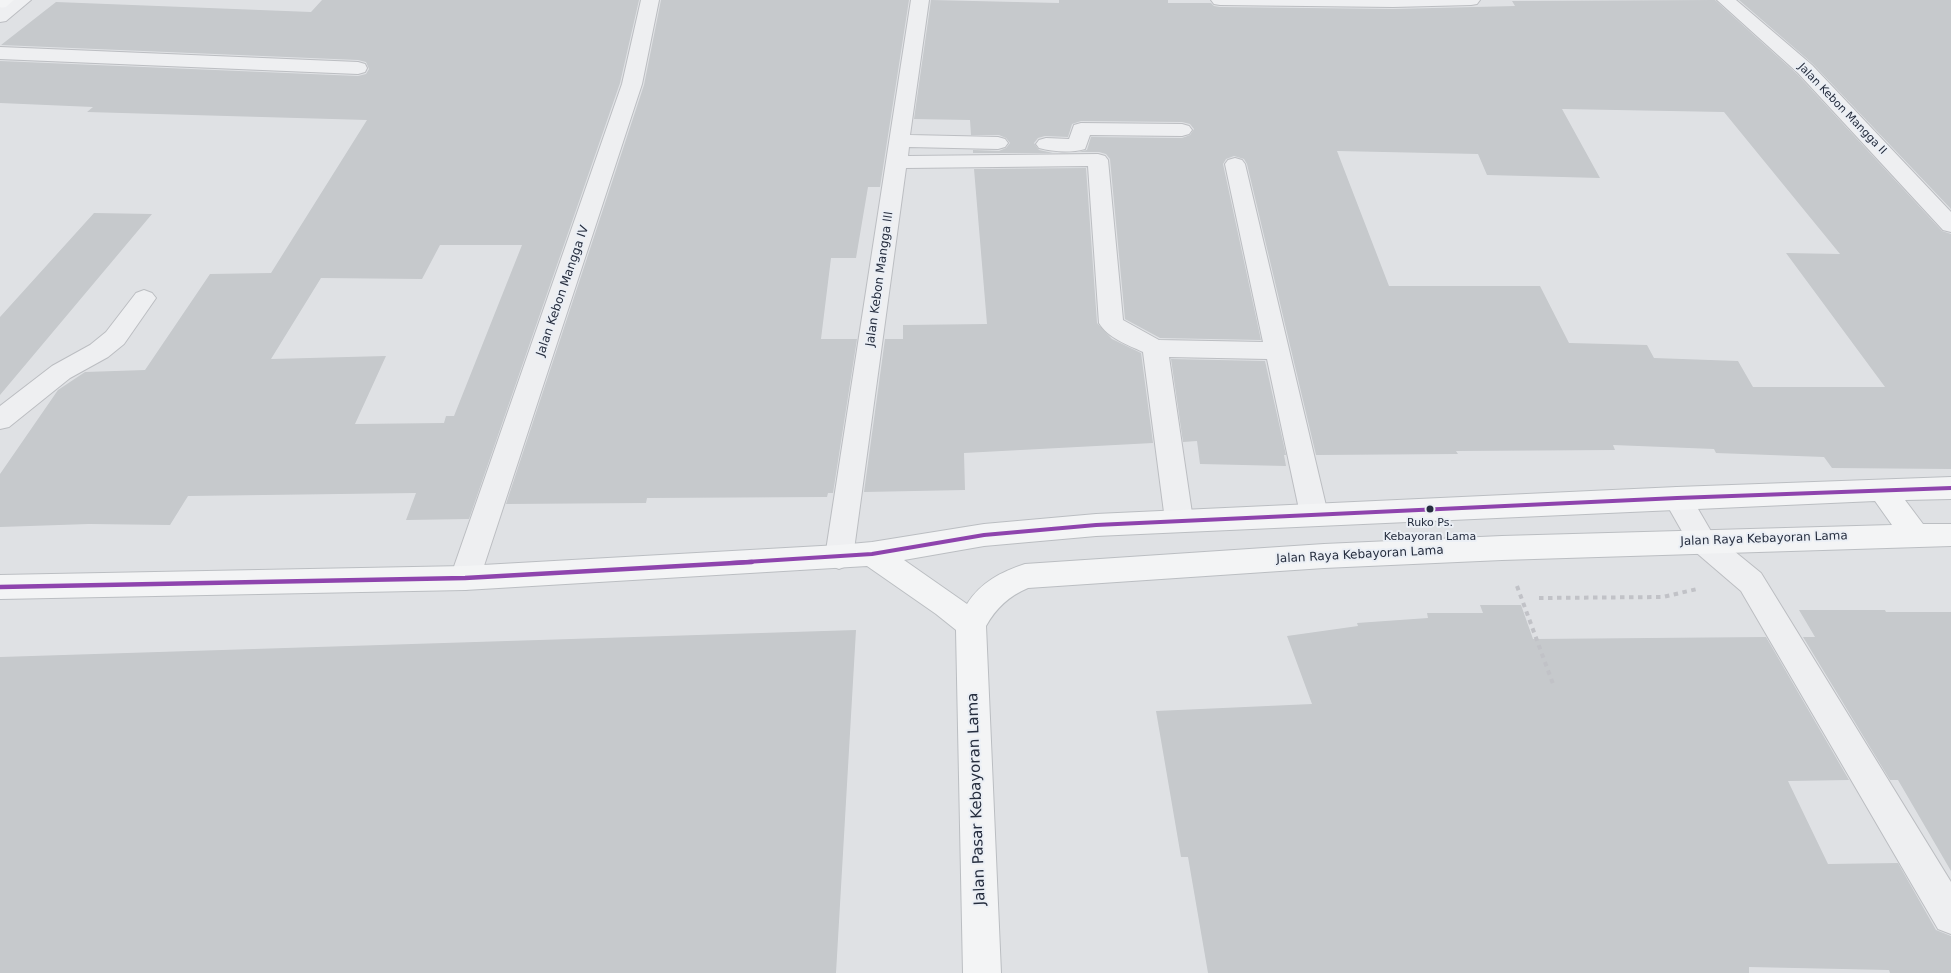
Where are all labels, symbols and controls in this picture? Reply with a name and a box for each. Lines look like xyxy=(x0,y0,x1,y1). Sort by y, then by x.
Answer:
street label: Jalan Kebon Mangga II xyxy=(1795,61,1889,157)
street label: Jalan Kebon Mangga III xyxy=(863,210,897,348)
street label: Jalan Kebon Mangga IV xyxy=(534,224,592,358)
marker: Ruko Ps. Kebayoran Lama xyxy=(1425,504,1435,514)
place label: Ruko Ps. Kebayoran Lama xyxy=(1384,516,1476,542)
street label: Jalan Raya Kebayoran Lama xyxy=(1680,529,1848,549)
street label: Jalan Raya Kebayoran Lama xyxy=(1276,543,1444,567)
street label: Jalan Pasar Kebayoran Lama xyxy=(964,692,990,906)

